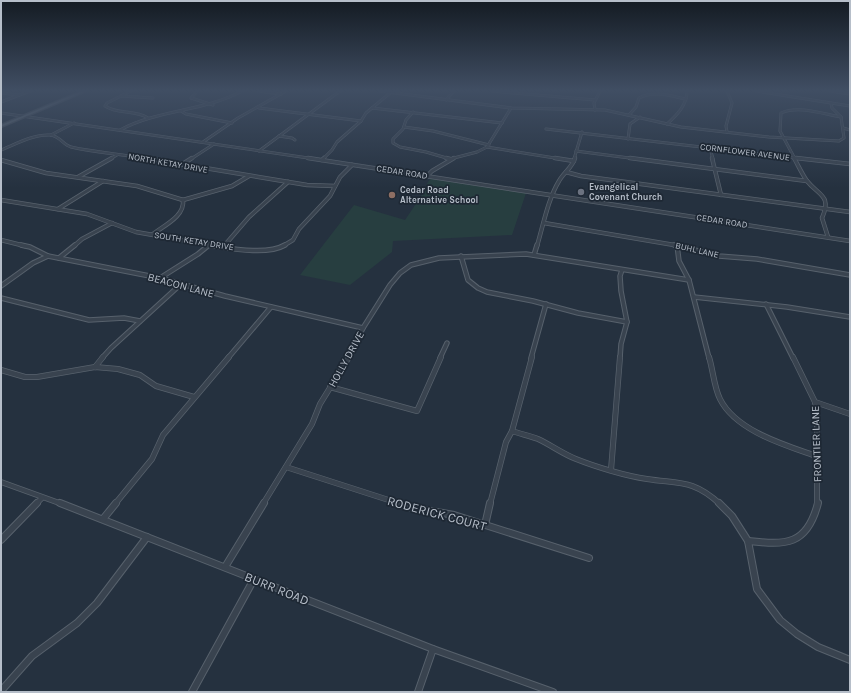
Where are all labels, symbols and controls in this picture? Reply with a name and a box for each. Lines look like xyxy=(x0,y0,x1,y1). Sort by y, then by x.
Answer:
street label: CORNFLOWER AVENUE xyxy=(699,142,791,162)
street label: NORTH KETAY DRIVE xyxy=(127,151,209,175)
street label: CEDAR ROAD xyxy=(376,163,428,181)
place label: Evangelical Covenant Church xyxy=(589,182,662,202)
place label: Cedar Road Alternative School xyxy=(400,185,478,205)
marker: Evangelical Covenant Church xyxy=(576,187,586,197)
marker: Cedar Road Alternative School xyxy=(387,190,397,200)
street label: CEDAR ROAD xyxy=(696,212,748,230)
street label: SOUTH KETAY DRIVE xyxy=(153,230,235,252)
street label: BUHL LANE xyxy=(674,240,720,260)
street label: BEACON LANE xyxy=(146,270,216,301)
street label: HOLLY DRIVE xyxy=(326,329,367,390)
street label: FRONTIER LANE xyxy=(809,406,824,482)
street label: RODERICK COURT xyxy=(386,493,489,534)
street label: BURR ROAD xyxy=(242,569,311,608)

